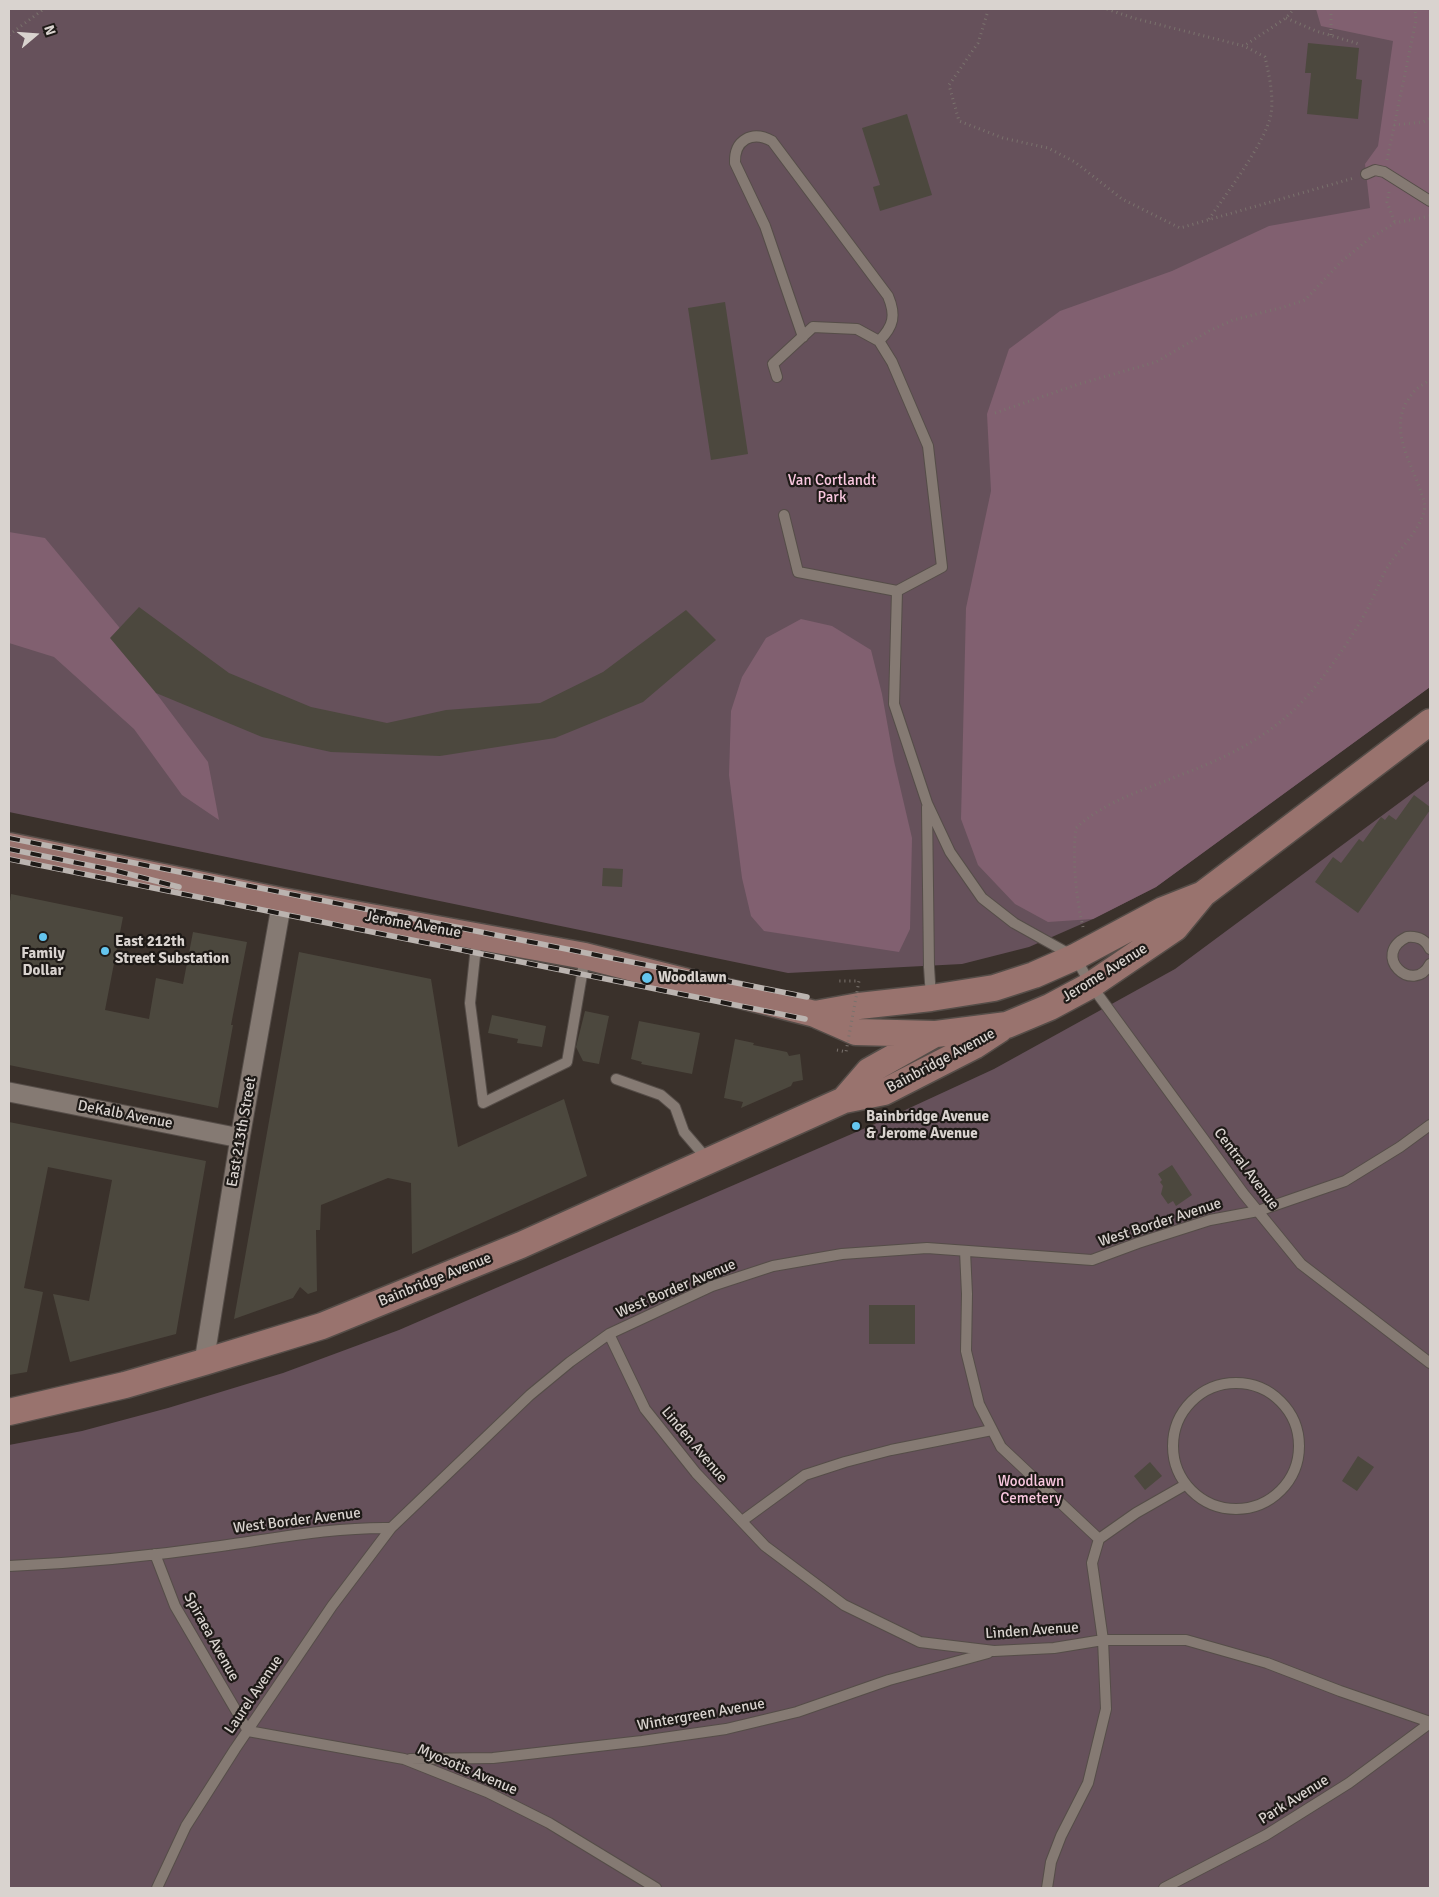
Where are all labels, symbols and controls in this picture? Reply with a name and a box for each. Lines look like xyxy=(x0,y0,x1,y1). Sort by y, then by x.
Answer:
north arrow xyxy=(10,10,60,60)
text: N xyxy=(40,23,59,37)
park label: Van Cortlandt Park xyxy=(788,472,876,507)
street label: Jerome Avenue xyxy=(364,908,462,942)
marker: Family Dollar xyxy=(37,931,49,943)
place label: East 212th Street Substation xyxy=(115,933,229,968)
street label: Jerome Avenue xyxy=(1059,940,1151,1006)
place label: Family Dollar xyxy=(21,945,65,980)
marker: East 212th Street Substation xyxy=(99,945,111,957)
place label: Woodlawn xyxy=(658,969,727,987)
marker: Woodlawn xyxy=(640,971,654,985)
street label: Bainbridge Avenue xyxy=(884,1025,998,1097)
street label: East 213th Street xyxy=(223,1076,261,1188)
street label: DeKalb Avenue xyxy=(76,1097,174,1133)
place label: Bainbridge Avenue & Jerome Avenue xyxy=(866,1108,989,1143)
marker: Bainbridge Avenue & Jerome Avenue xyxy=(850,1120,862,1132)
street label: Central Avenue xyxy=(1209,1125,1283,1213)
street label: West Border Avenue xyxy=(1096,1195,1224,1251)
street label: Bainbridge Avenue xyxy=(376,1249,494,1311)
street label: West Border Avenue xyxy=(613,1256,739,1322)
street label: Linden Avenue xyxy=(657,1403,731,1487)
park label: Woodlawn Cemetery xyxy=(998,1473,1064,1508)
street label: West Border Avenue xyxy=(232,1504,362,1538)
street label: Spiraea Avenue xyxy=(179,1590,243,1684)
street label: Linden Avenue xyxy=(985,1619,1079,1643)
street label: Laurel Avenue xyxy=(221,1652,287,1738)
street label: Wintergreen Avenue xyxy=(636,1695,766,1735)
street label: Myosotis Avenue xyxy=(414,1741,520,1799)
street label: Park Avenue xyxy=(1256,1771,1332,1829)

